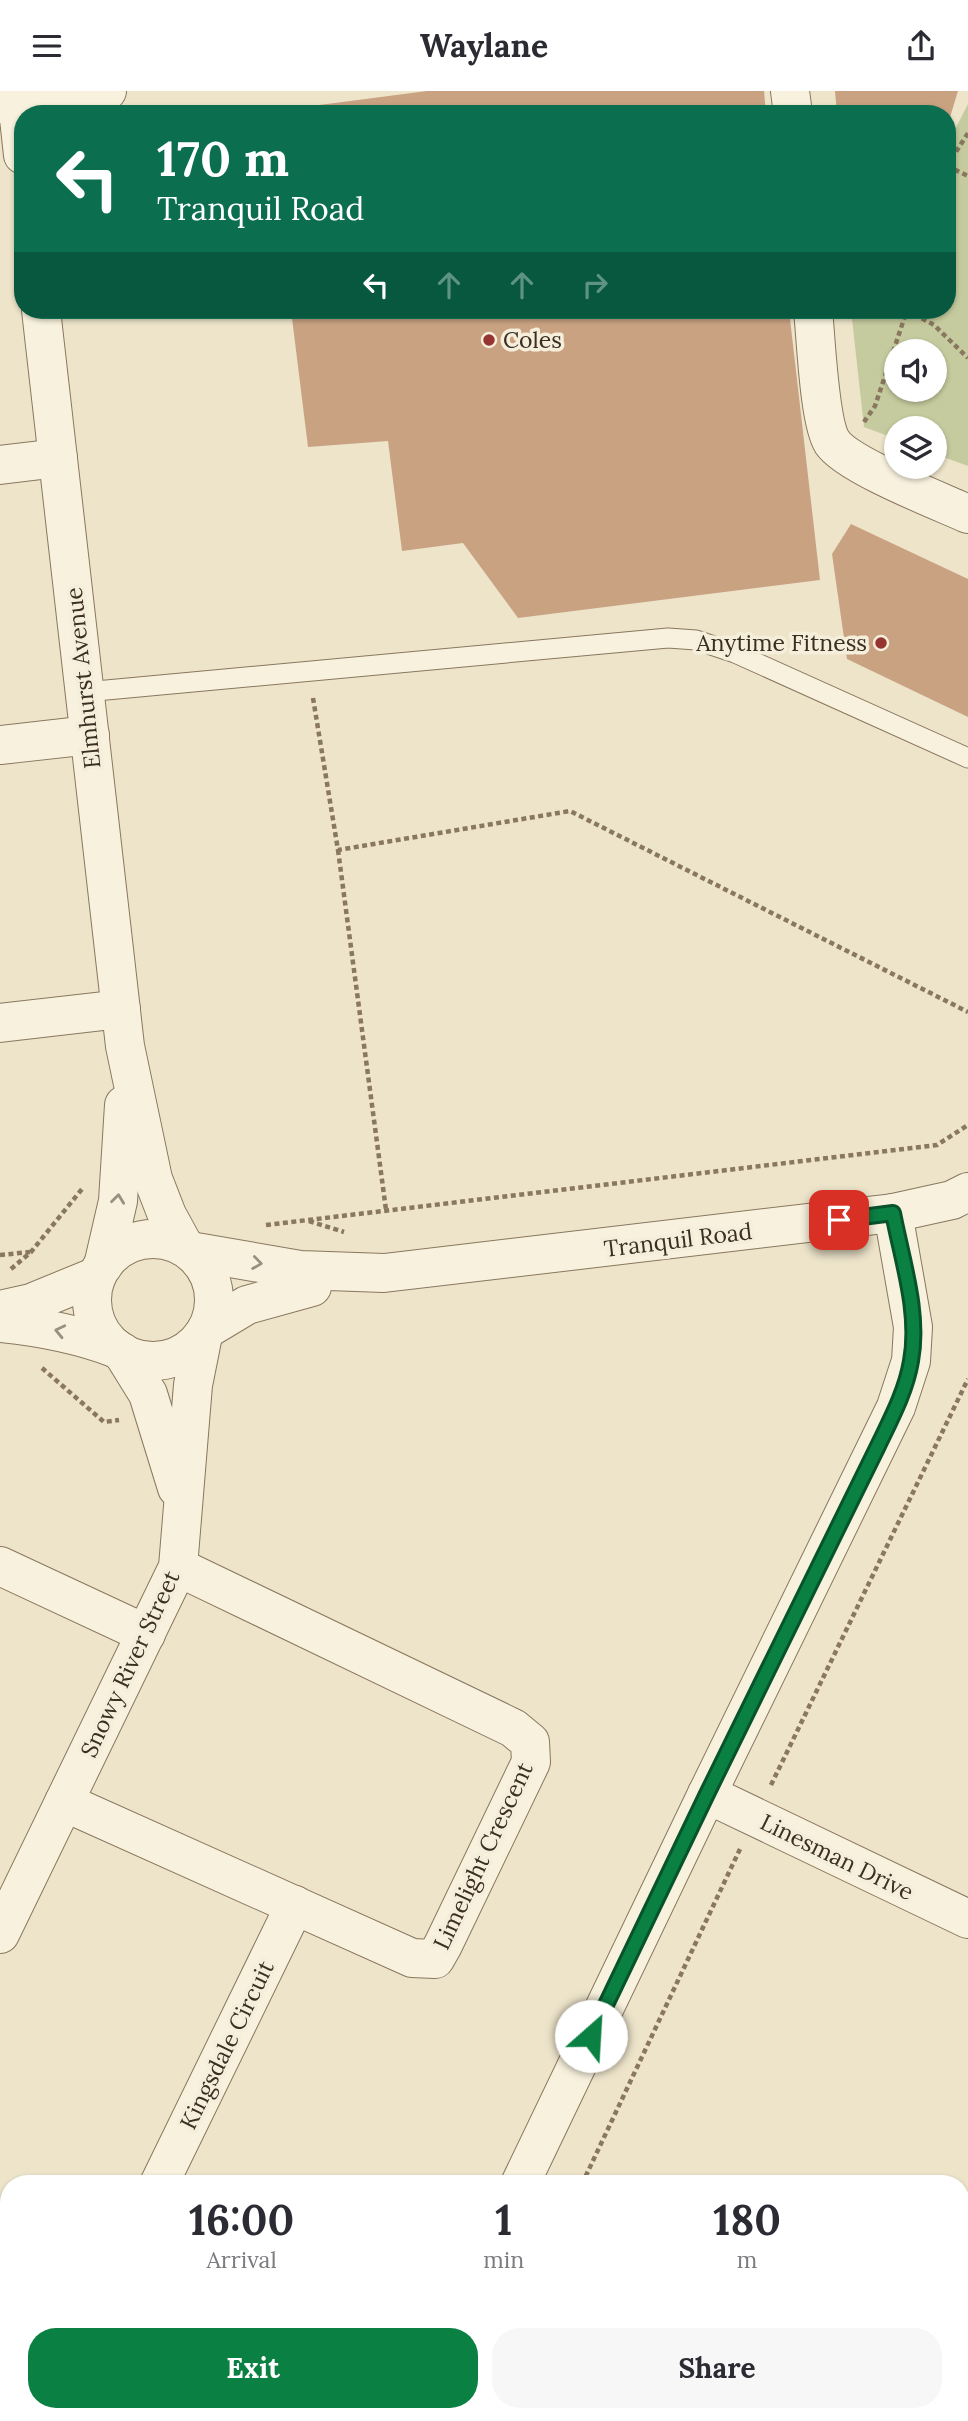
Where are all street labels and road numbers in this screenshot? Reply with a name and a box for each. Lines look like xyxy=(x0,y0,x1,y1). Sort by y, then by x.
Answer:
street label: Elmhurst Avenue xyxy=(59,586,106,770)
street label: Tranquil Road xyxy=(602,1216,754,1263)
street label: Snowy River Street xyxy=(74,1566,186,1762)
street label: Limelight Crescent xyxy=(426,1757,539,1954)
street label: Linesman Drive xyxy=(756,1807,919,1906)
street label: Kingsdale Circuit xyxy=(173,1956,280,2134)

